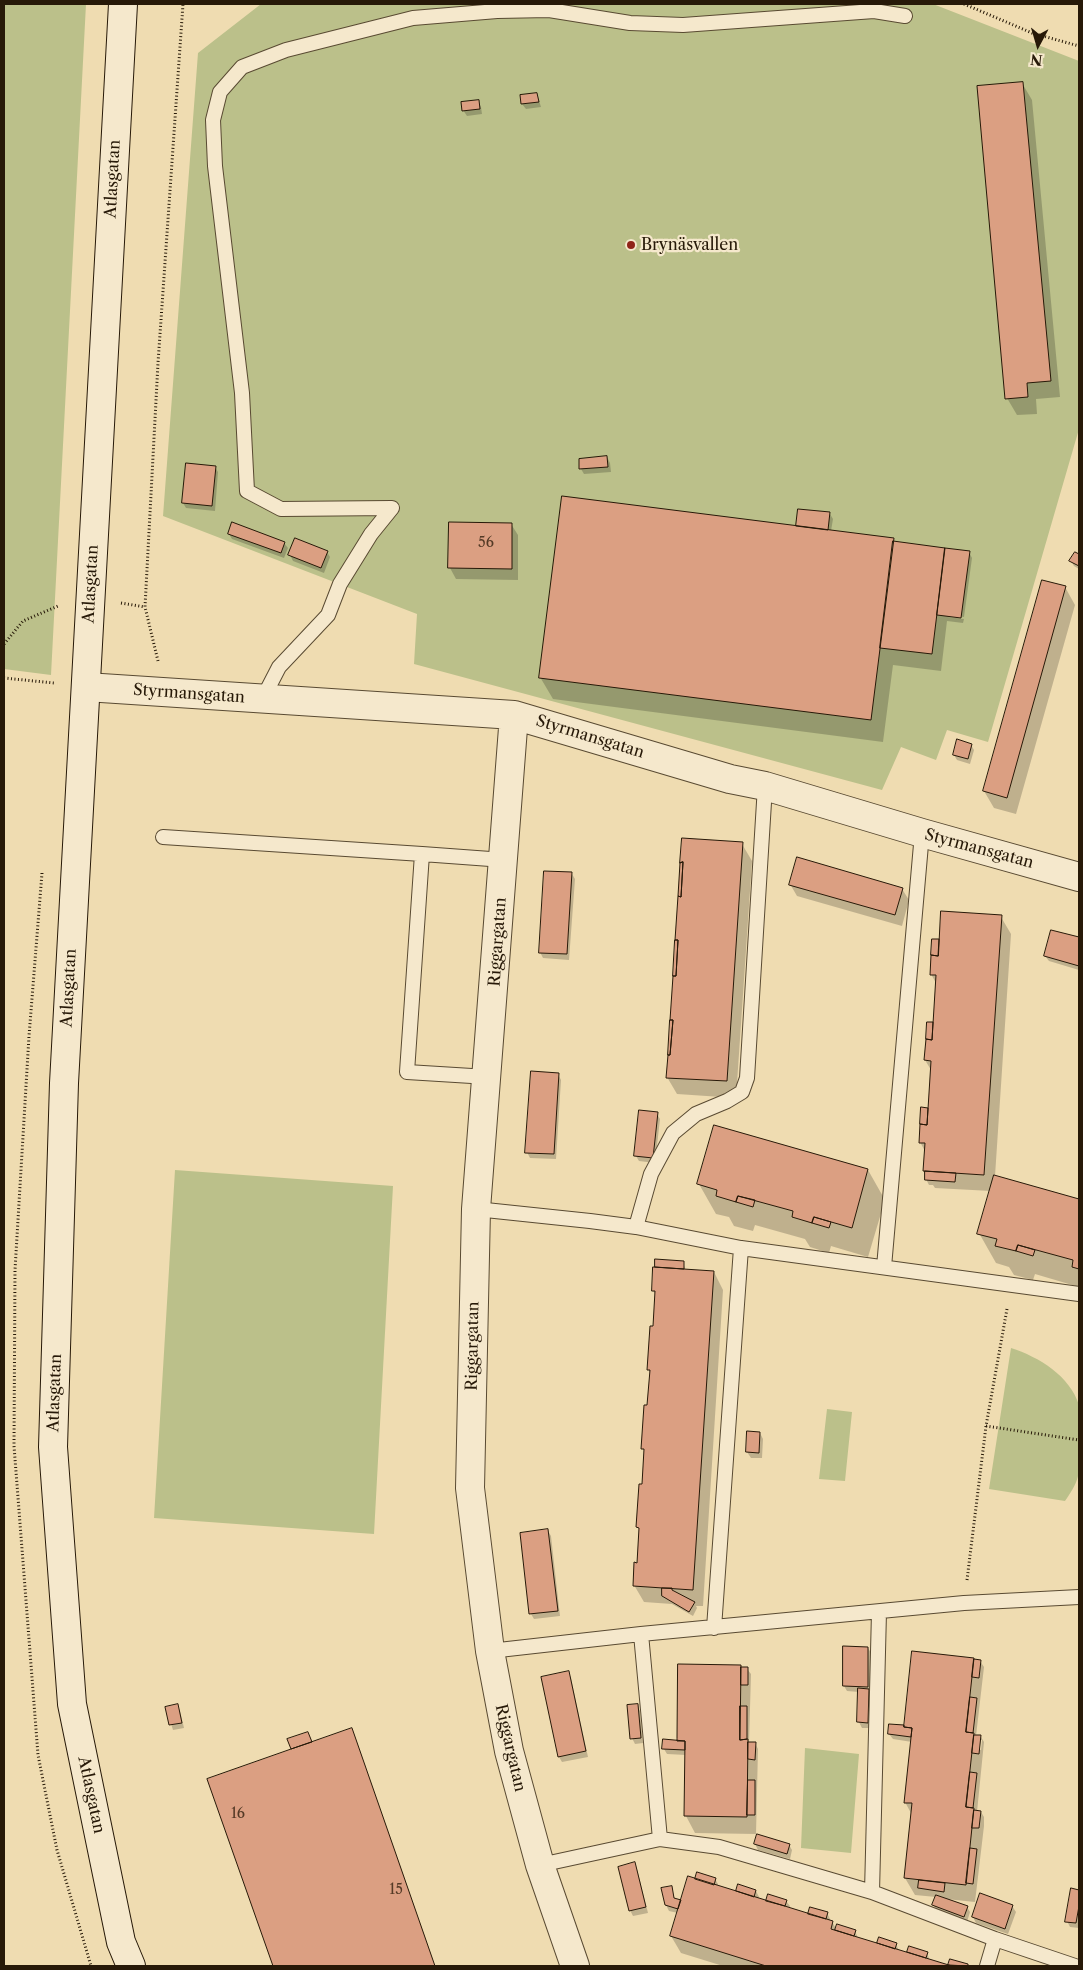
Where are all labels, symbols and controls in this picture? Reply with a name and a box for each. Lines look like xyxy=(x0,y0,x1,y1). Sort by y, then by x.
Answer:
north arrow xyxy=(1013,20,1063,70)
text: N xyxy=(1029,50,1043,70)
street label: Atlasgatan xyxy=(101,139,125,219)
place label: Brynäsvallen xyxy=(641,235,738,255)
marker: Brynäsvallen xyxy=(625,239,637,251)
house number: 56 xyxy=(478,535,494,551)
street label: Atlasgatan xyxy=(79,544,103,624)
street label: Styrmansgatan xyxy=(132,681,246,707)
street label: Styrmansgatan xyxy=(534,711,646,763)
street label: Styrmansgatan xyxy=(922,825,1036,873)
street label: Riggargatan xyxy=(485,897,511,987)
street label: Atlasgatan xyxy=(57,948,81,1028)
street label: Riggargatan xyxy=(463,1301,483,1391)
street label: Atlasgatan xyxy=(44,1353,66,1433)
street label: Riggargatan xyxy=(491,1702,529,1794)
street label: Atlasgatan xyxy=(73,1755,109,1835)
house number: 16 xyxy=(231,1806,245,1822)
house number: 15 xyxy=(389,1882,403,1898)

